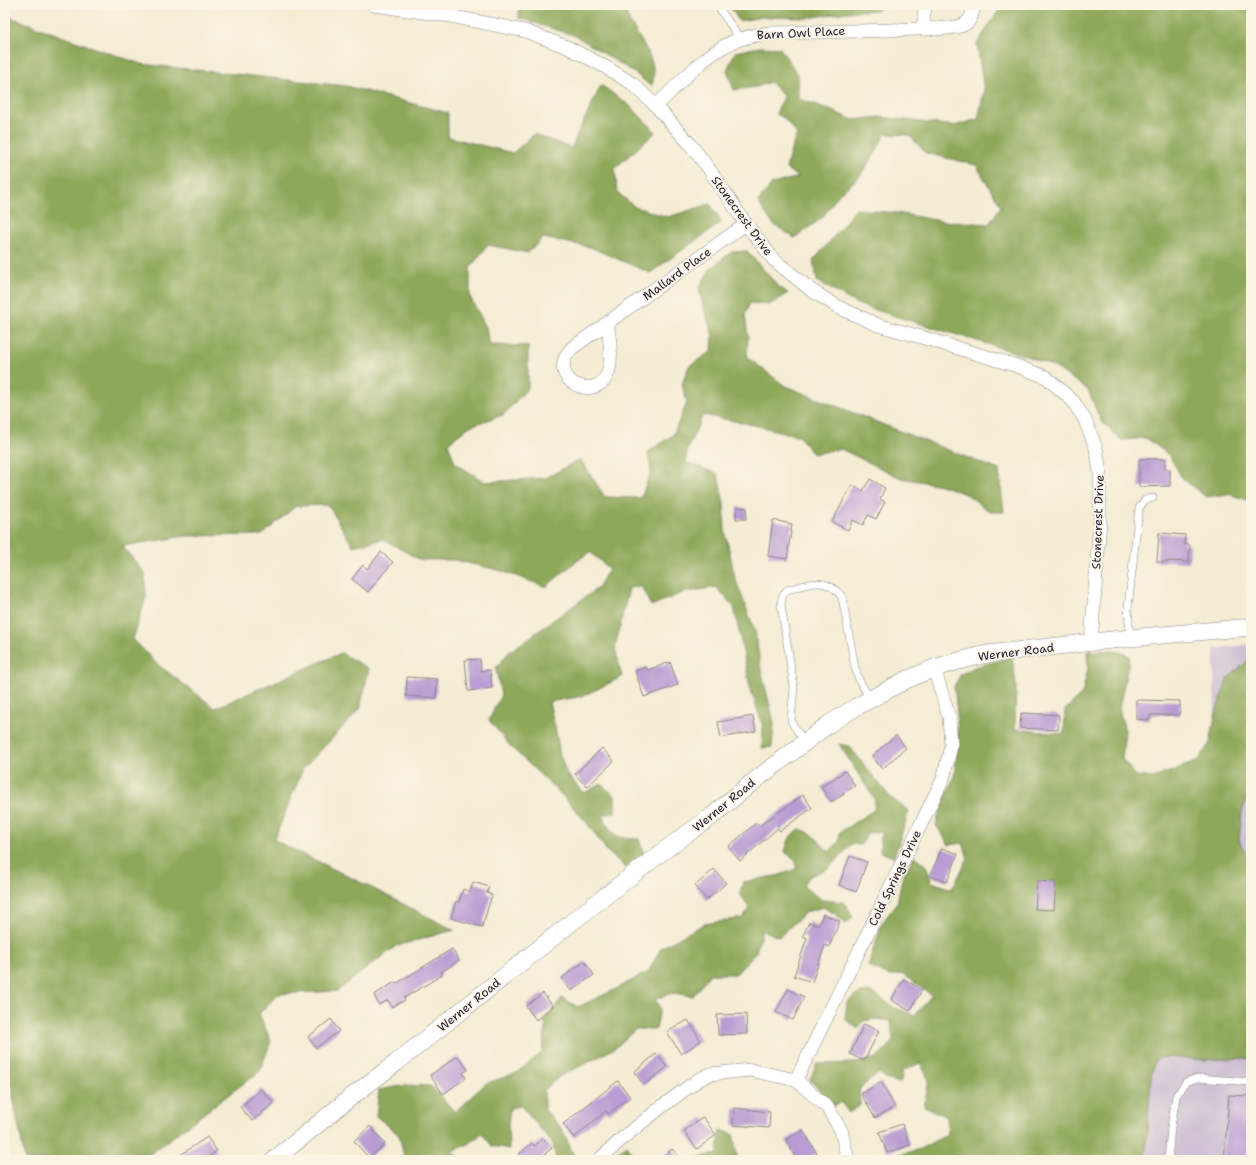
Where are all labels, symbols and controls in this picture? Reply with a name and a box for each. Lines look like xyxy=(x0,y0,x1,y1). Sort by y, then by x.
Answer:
street label: Barn Owl Place xyxy=(756,23,846,43)
street label: Stonecrest Drive xyxy=(708,173,776,259)
street label: Mallard Place xyxy=(640,244,715,304)
street label: Stonecrest Drive xyxy=(1088,474,1108,570)
street label: Werner Road xyxy=(977,639,1055,665)
street label: Werner Road xyxy=(689,774,759,835)
street label: Cold Springs Drive xyxy=(865,827,925,929)
street label: Werner Road xyxy=(434,974,504,1035)

